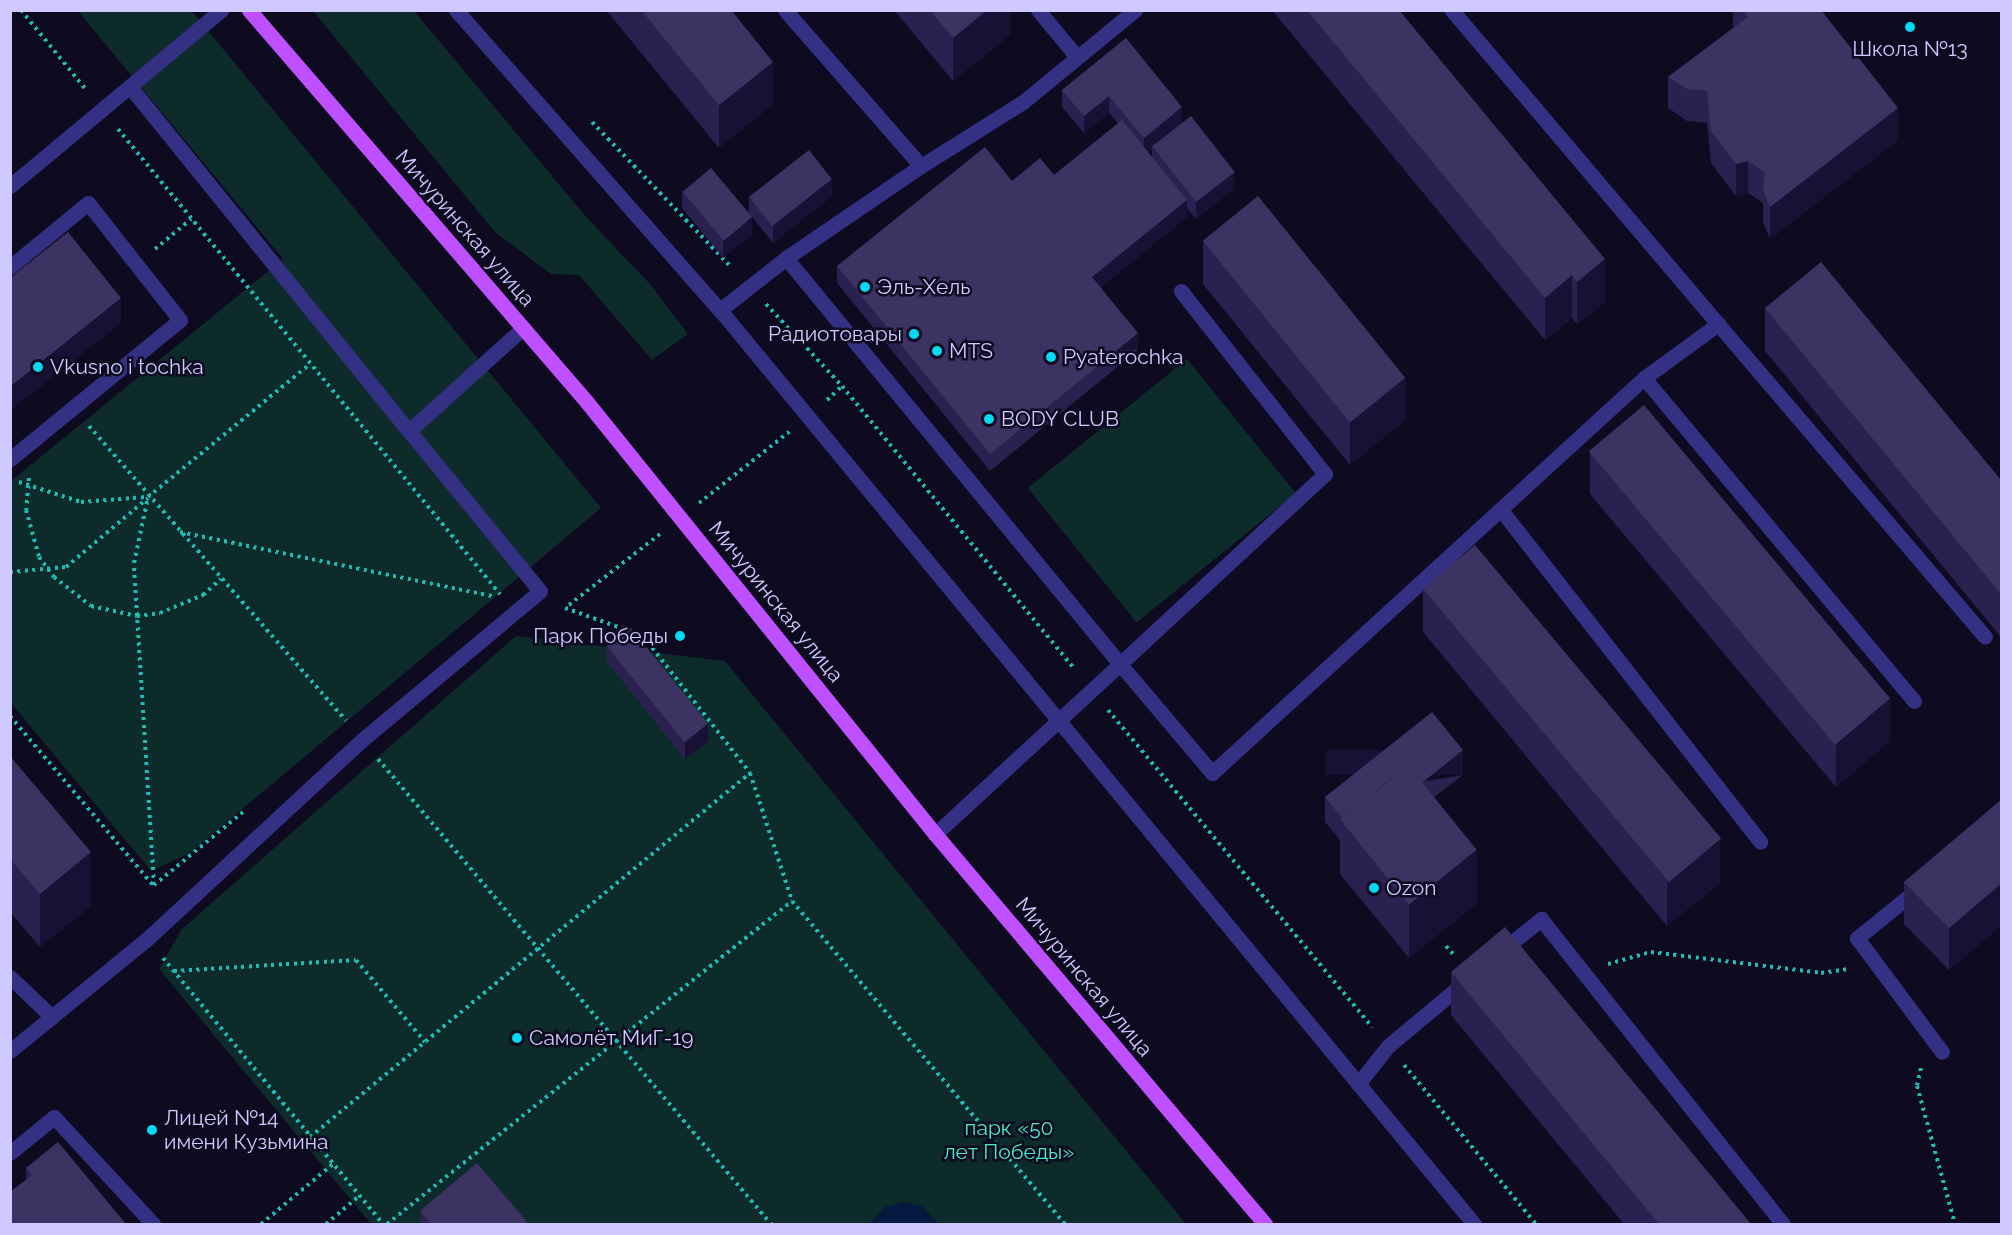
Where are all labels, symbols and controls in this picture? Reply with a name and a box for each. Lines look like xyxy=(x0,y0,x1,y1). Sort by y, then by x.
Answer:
marker: Школа №13 xyxy=(1903,20,1917,34)
place label: Школа №13 xyxy=(1852,36,1968,62)
street label: Мичуринская улица xyxy=(390,144,540,312)
place label: Эль-Хель xyxy=(877,274,970,300)
marker: Эль-Хель xyxy=(858,280,872,294)
place label: Радиотовары xyxy=(768,321,902,347)
marker: Радиотовары xyxy=(907,327,921,341)
place label: MTS xyxy=(949,338,993,364)
marker: MTS xyxy=(930,344,944,358)
place label: Pyaterochka xyxy=(1063,344,1184,370)
marker: Pyaterochka xyxy=(1044,350,1058,364)
place label: Vkusno i tochka xyxy=(50,354,204,380)
marker: Vkusno i tochka xyxy=(31,360,45,374)
place label: BODY CLUB xyxy=(1001,406,1120,432)
marker: BODY CLUB xyxy=(982,412,996,426)
street label: Мичуринская улица xyxy=(703,516,849,688)
place label: Парк Победы xyxy=(533,623,668,649)
marker: Парк Победы xyxy=(673,629,687,643)
place label: Ozon xyxy=(1386,875,1437,901)
marker: Ozon xyxy=(1367,881,1381,895)
street label: Мичуринская улица xyxy=(1010,892,1158,1062)
place label: Самолёт МиГ-19 xyxy=(529,1025,693,1051)
marker: Самолёт МиГ-19 xyxy=(510,1031,524,1045)
place label: Лицей №14 имени Кузьмина xyxy=(164,1105,328,1155)
park label: парк «50 лет Победы» xyxy=(944,1115,1074,1165)
marker: Лицей №14 имени Кузьмина xyxy=(145,1123,159,1137)

